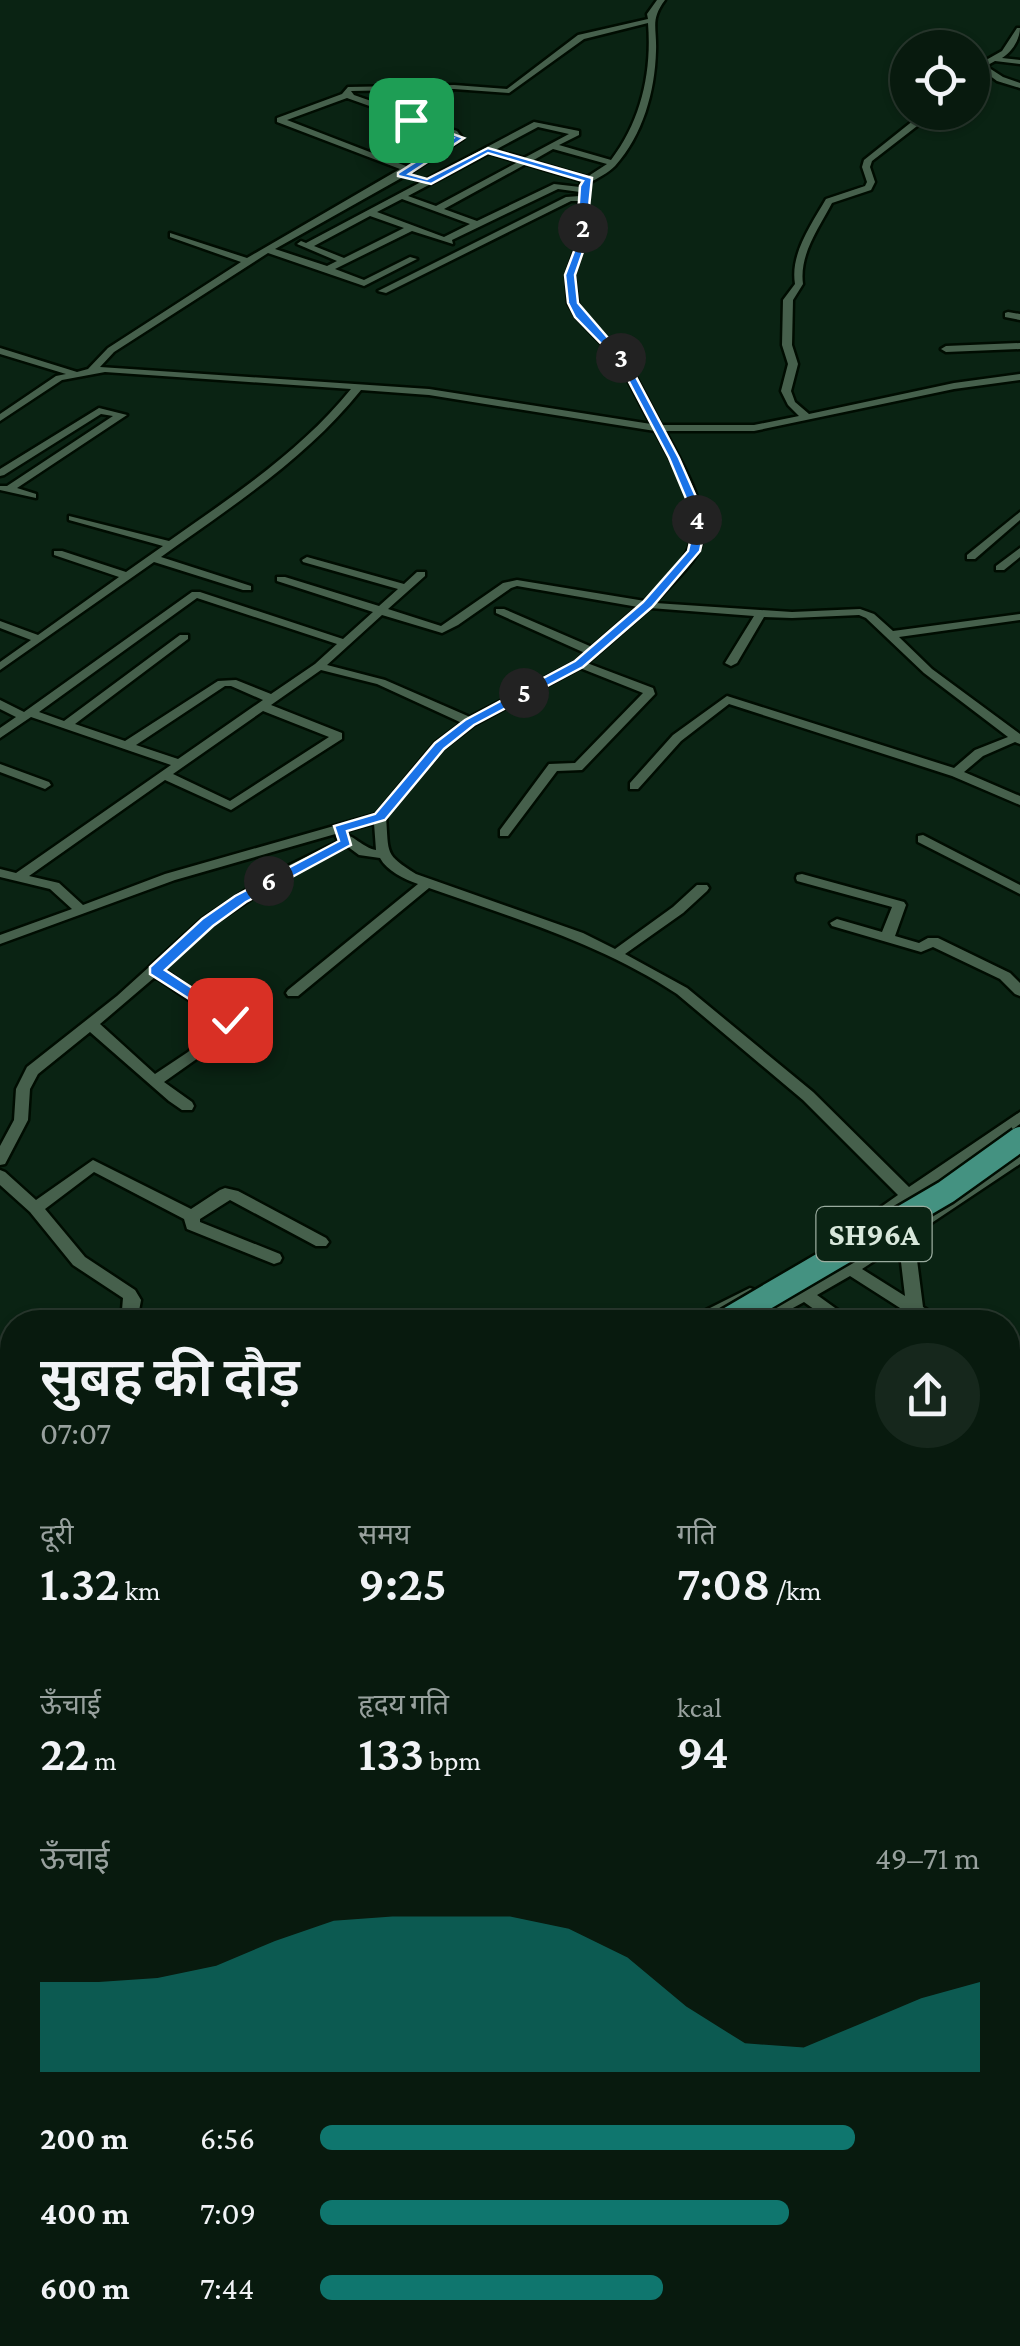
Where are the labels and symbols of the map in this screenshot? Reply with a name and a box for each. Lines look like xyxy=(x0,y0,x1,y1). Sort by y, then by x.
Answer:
pin xyxy=(369,78,454,163)
pin: 2 xyxy=(558,203,608,253)
pin: 3 xyxy=(596,333,646,383)
pin: 4 xyxy=(672,495,722,545)
pin: 5 xyxy=(499,668,549,718)
pin: 6 xyxy=(244,856,294,906)
pin xyxy=(188,978,273,1063)
road number: SH96A xyxy=(816,1207,932,1261)

